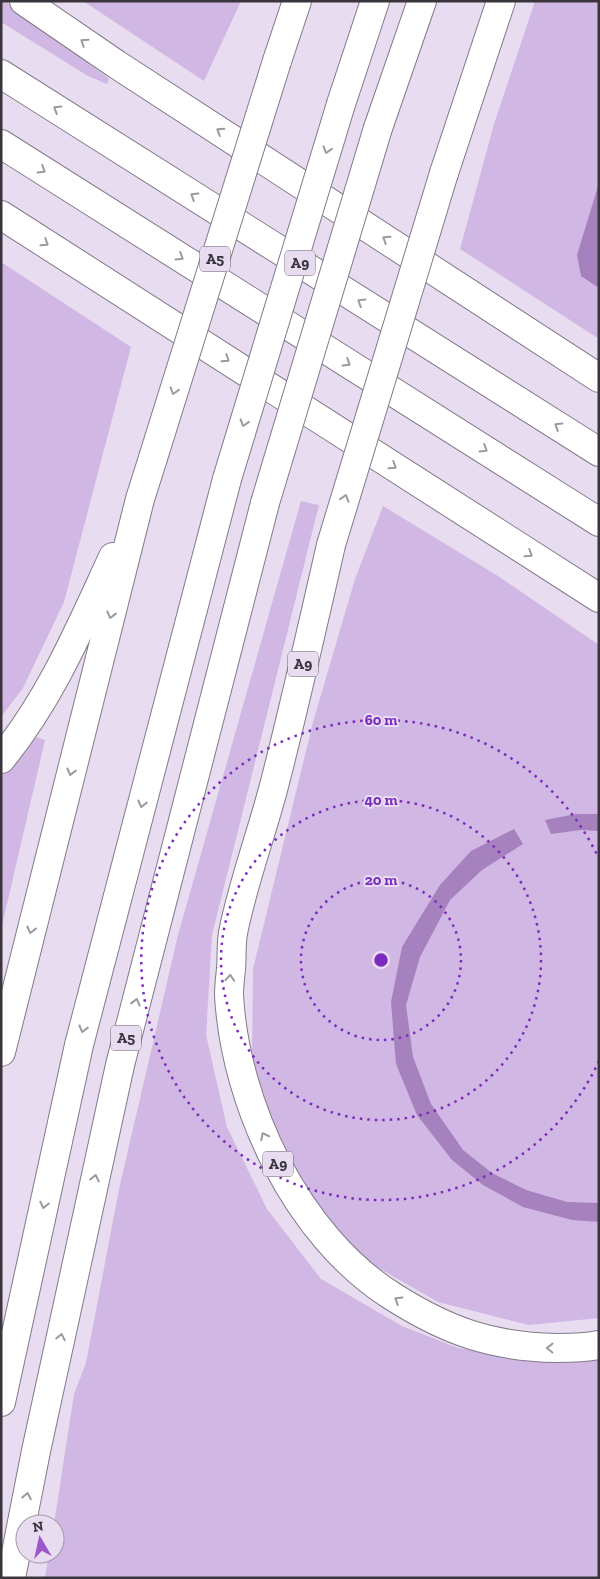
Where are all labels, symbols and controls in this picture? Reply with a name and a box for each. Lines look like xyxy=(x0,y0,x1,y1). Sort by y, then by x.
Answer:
one-way arrow xyxy=(80,39,90,48)
one-way arrow xyxy=(54,106,63,115)
one-way arrow xyxy=(216,128,225,138)
one-way arrow xyxy=(323,146,333,154)
one-way arrow xyxy=(37,164,46,174)
one-way arrow xyxy=(191,193,200,202)
one-way arrow xyxy=(382,235,391,245)
one-way arrow xyxy=(40,237,49,247)
road number: A5 xyxy=(200,246,230,272)
road number: A9 xyxy=(285,250,315,276)
one-way arrow xyxy=(174,251,183,260)
one-way arrow xyxy=(358,299,367,308)
one-way arrow xyxy=(221,353,230,363)
one-way arrow xyxy=(341,356,350,366)
one-way arrow xyxy=(169,386,179,395)
one-way arrow xyxy=(240,418,250,427)
one-way arrow xyxy=(554,423,563,433)
one-way arrow xyxy=(479,443,488,453)
one-way arrow xyxy=(387,460,396,469)
one-way arrow xyxy=(340,494,350,503)
one-way arrow xyxy=(524,547,533,557)
one-way arrow xyxy=(106,610,117,619)
road number: A9 xyxy=(288,652,318,676)
text: 60 m xyxy=(365,711,397,729)
one-way arrow xyxy=(66,768,77,777)
text: 40 m xyxy=(364,791,398,809)
one-way arrow xyxy=(137,799,147,807)
text: 20 m xyxy=(365,871,397,889)
one-way arrow xyxy=(26,925,37,934)
centre of rings xyxy=(372,951,390,969)
one-way arrow xyxy=(225,974,236,982)
one-way arrow xyxy=(130,999,140,1007)
one-way arrow xyxy=(79,1024,89,1032)
road number: A5 xyxy=(111,1026,141,1050)
one-way arrow xyxy=(260,1132,270,1141)
road number: A9 xyxy=(263,1152,293,1176)
one-way arrow xyxy=(89,1173,100,1182)
one-way arrow xyxy=(40,1200,50,1209)
one-way arrow xyxy=(394,1296,403,1306)
one-way arrow xyxy=(55,1332,66,1341)
one-way arrow xyxy=(546,1343,554,1353)
one-way arrow xyxy=(22,1491,32,1500)
north arrow xyxy=(15,1514,65,1564)
text: N xyxy=(31,1517,45,1536)

